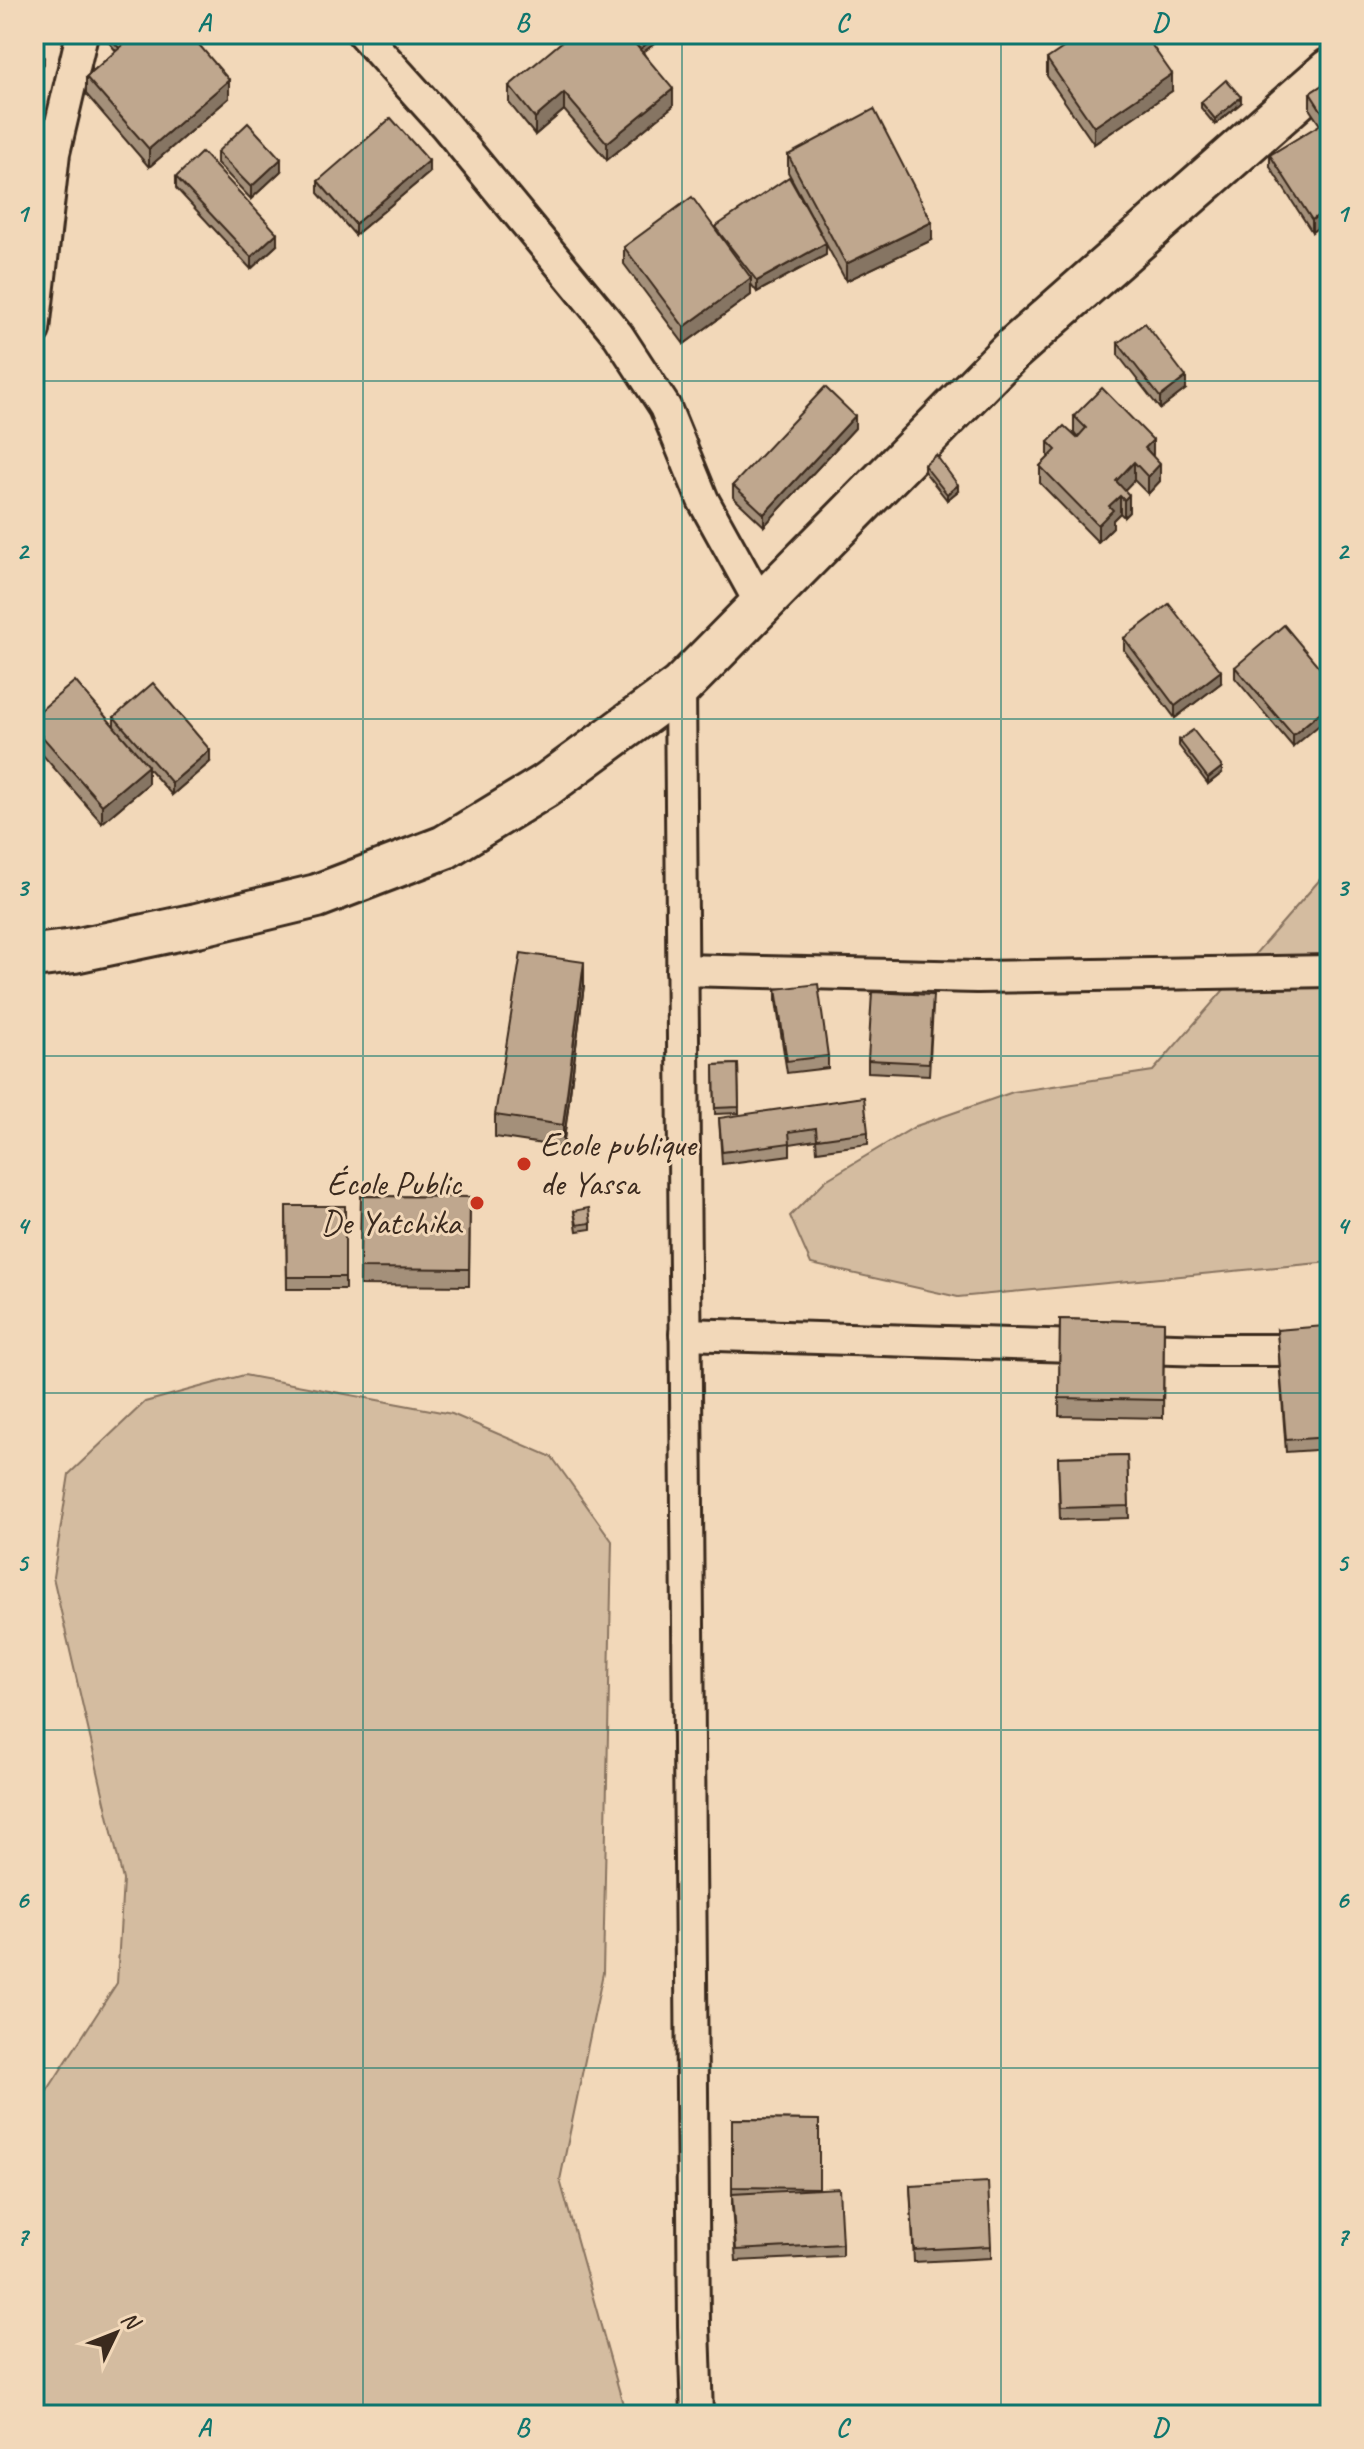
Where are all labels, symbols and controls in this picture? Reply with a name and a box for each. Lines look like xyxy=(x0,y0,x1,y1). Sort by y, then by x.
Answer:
text: A xyxy=(197,6,212,39)
text: B xyxy=(515,6,531,39)
text: C xyxy=(836,6,852,39)
text: D xyxy=(1152,6,1170,39)
text: 1 xyxy=(16,197,31,230)
text: 1 xyxy=(1336,197,1351,230)
text: 2 xyxy=(16,534,30,567)
text: 2 xyxy=(1336,534,1350,567)
text: 3 xyxy=(16,871,30,904)
text: 3 xyxy=(1336,871,1350,904)
place label: Ecole publique de Yassa xyxy=(540,1123,698,1205)
marker: Ecole publique de Yassa xyxy=(515,1155,533,1173)
place label: École Public De Yatchika xyxy=(321,1162,463,1244)
marker: École Public De Yatchika xyxy=(468,1194,486,1212)
text: 4 xyxy=(16,1209,31,1242)
text: 4 xyxy=(1336,1209,1351,1242)
text: 5 xyxy=(16,1546,30,1579)
text: 5 xyxy=(1336,1546,1350,1579)
text: 6 xyxy=(16,1883,30,1916)
text: 6 xyxy=(1336,1883,1350,1916)
text: 7 xyxy=(16,2220,30,2253)
text: 7 xyxy=(1336,2220,1350,2253)
north arrow xyxy=(76,2293,156,2373)
text: N xyxy=(115,2306,147,2337)
text: A xyxy=(197,2411,212,2444)
text: B xyxy=(515,2411,531,2444)
text: C xyxy=(836,2411,852,2444)
text: D xyxy=(1152,2411,1170,2444)

